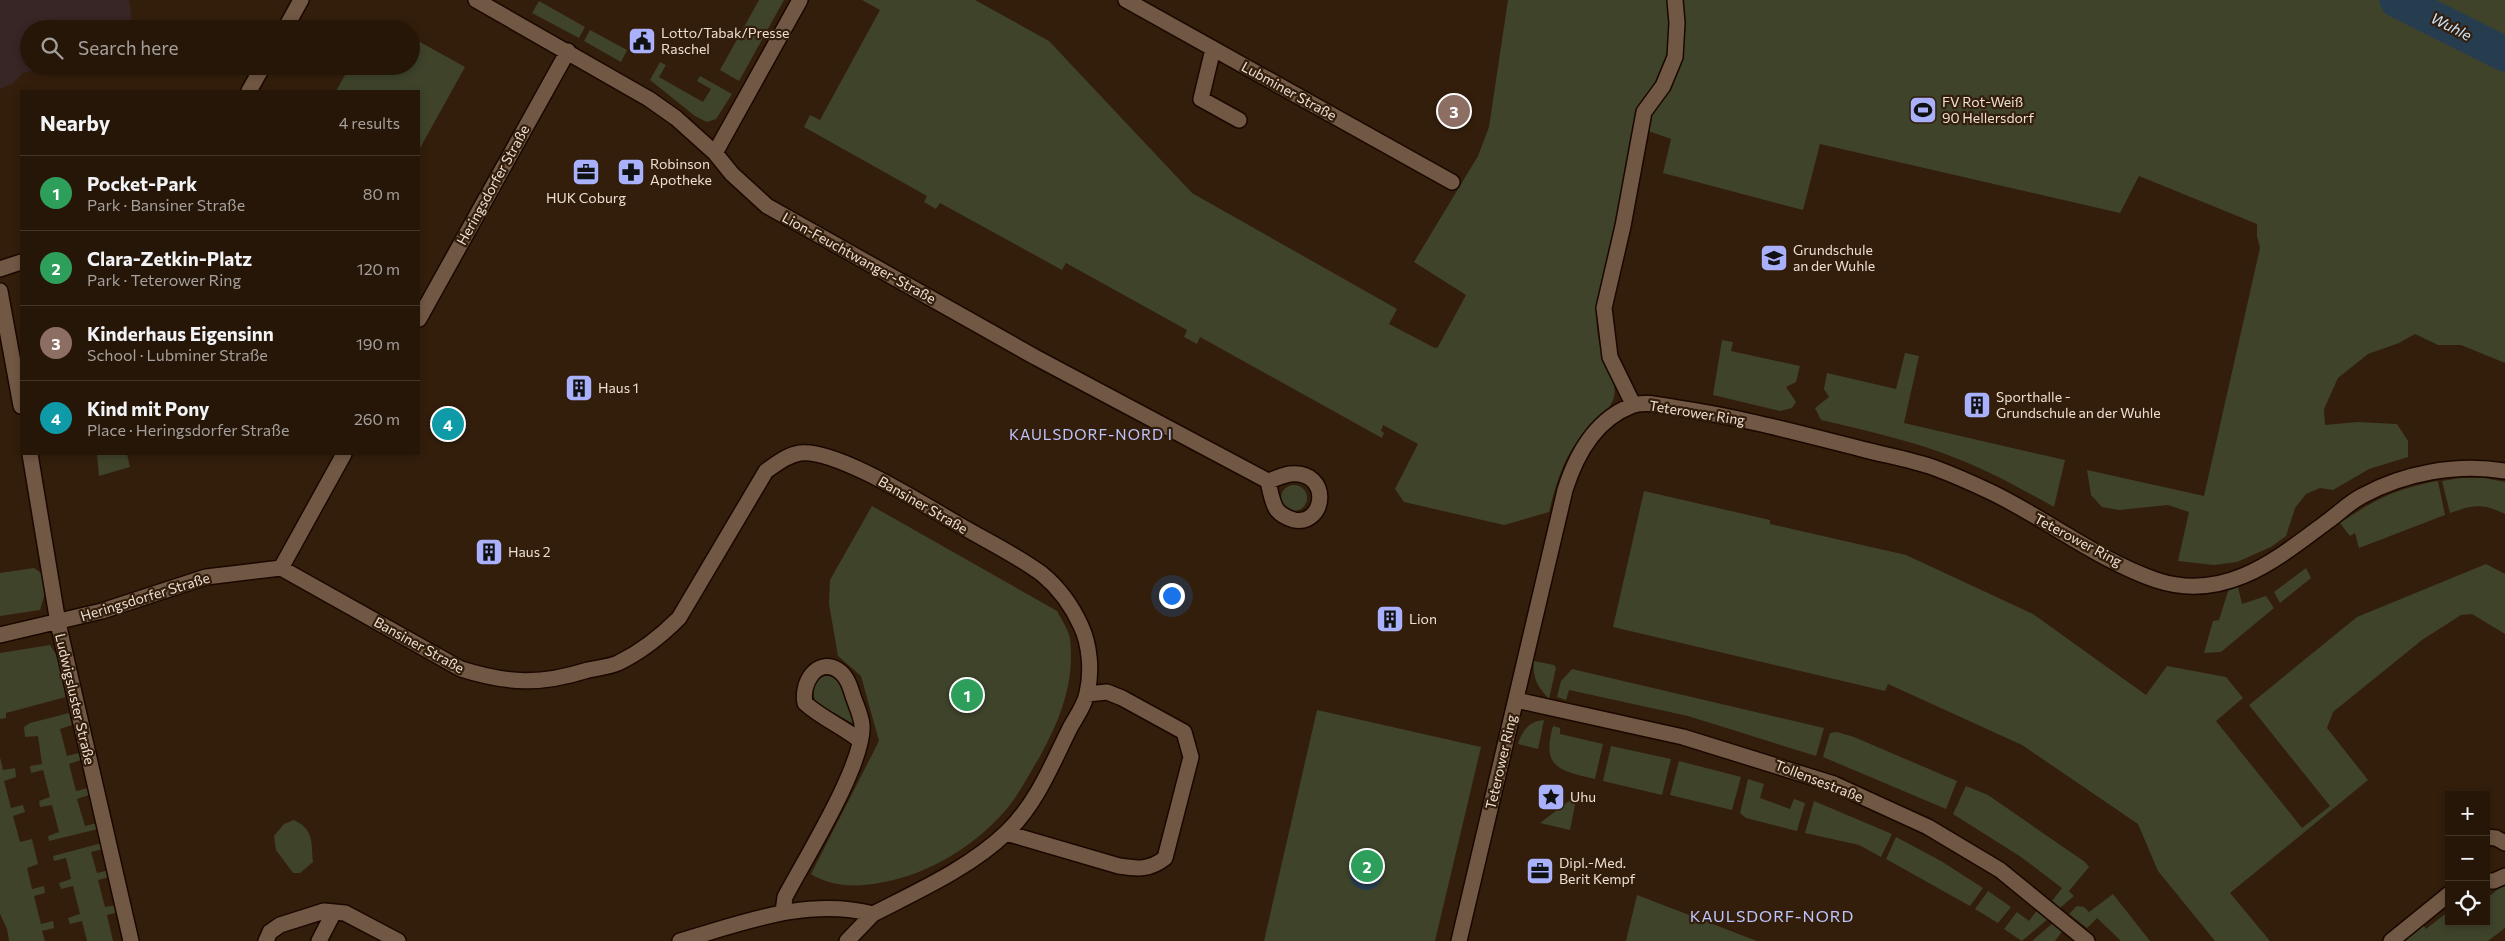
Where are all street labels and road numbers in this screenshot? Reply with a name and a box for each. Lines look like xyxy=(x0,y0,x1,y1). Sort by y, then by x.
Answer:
street label: Lubminer Straße xyxy=(1239,57,1340,124)
street label: Heringsdorfer Straße xyxy=(453,122,533,248)
street label: Lion-Feuchtwanger-Straße xyxy=(780,208,939,307)
street label: Teterower Ring xyxy=(1648,397,1747,429)
street label: Bansiner Straße xyxy=(875,472,971,537)
street label: Teterower Ring xyxy=(2031,509,2125,570)
street label: Heringsdorfer Straße xyxy=(78,569,212,624)
street label: Bansiner Straße xyxy=(371,613,467,676)
street label: Ludwigsluster Straße xyxy=(52,632,99,766)
street label: Teterower Ring xyxy=(1481,712,1520,811)
street label: Tollensestraße xyxy=(1773,756,1866,805)

